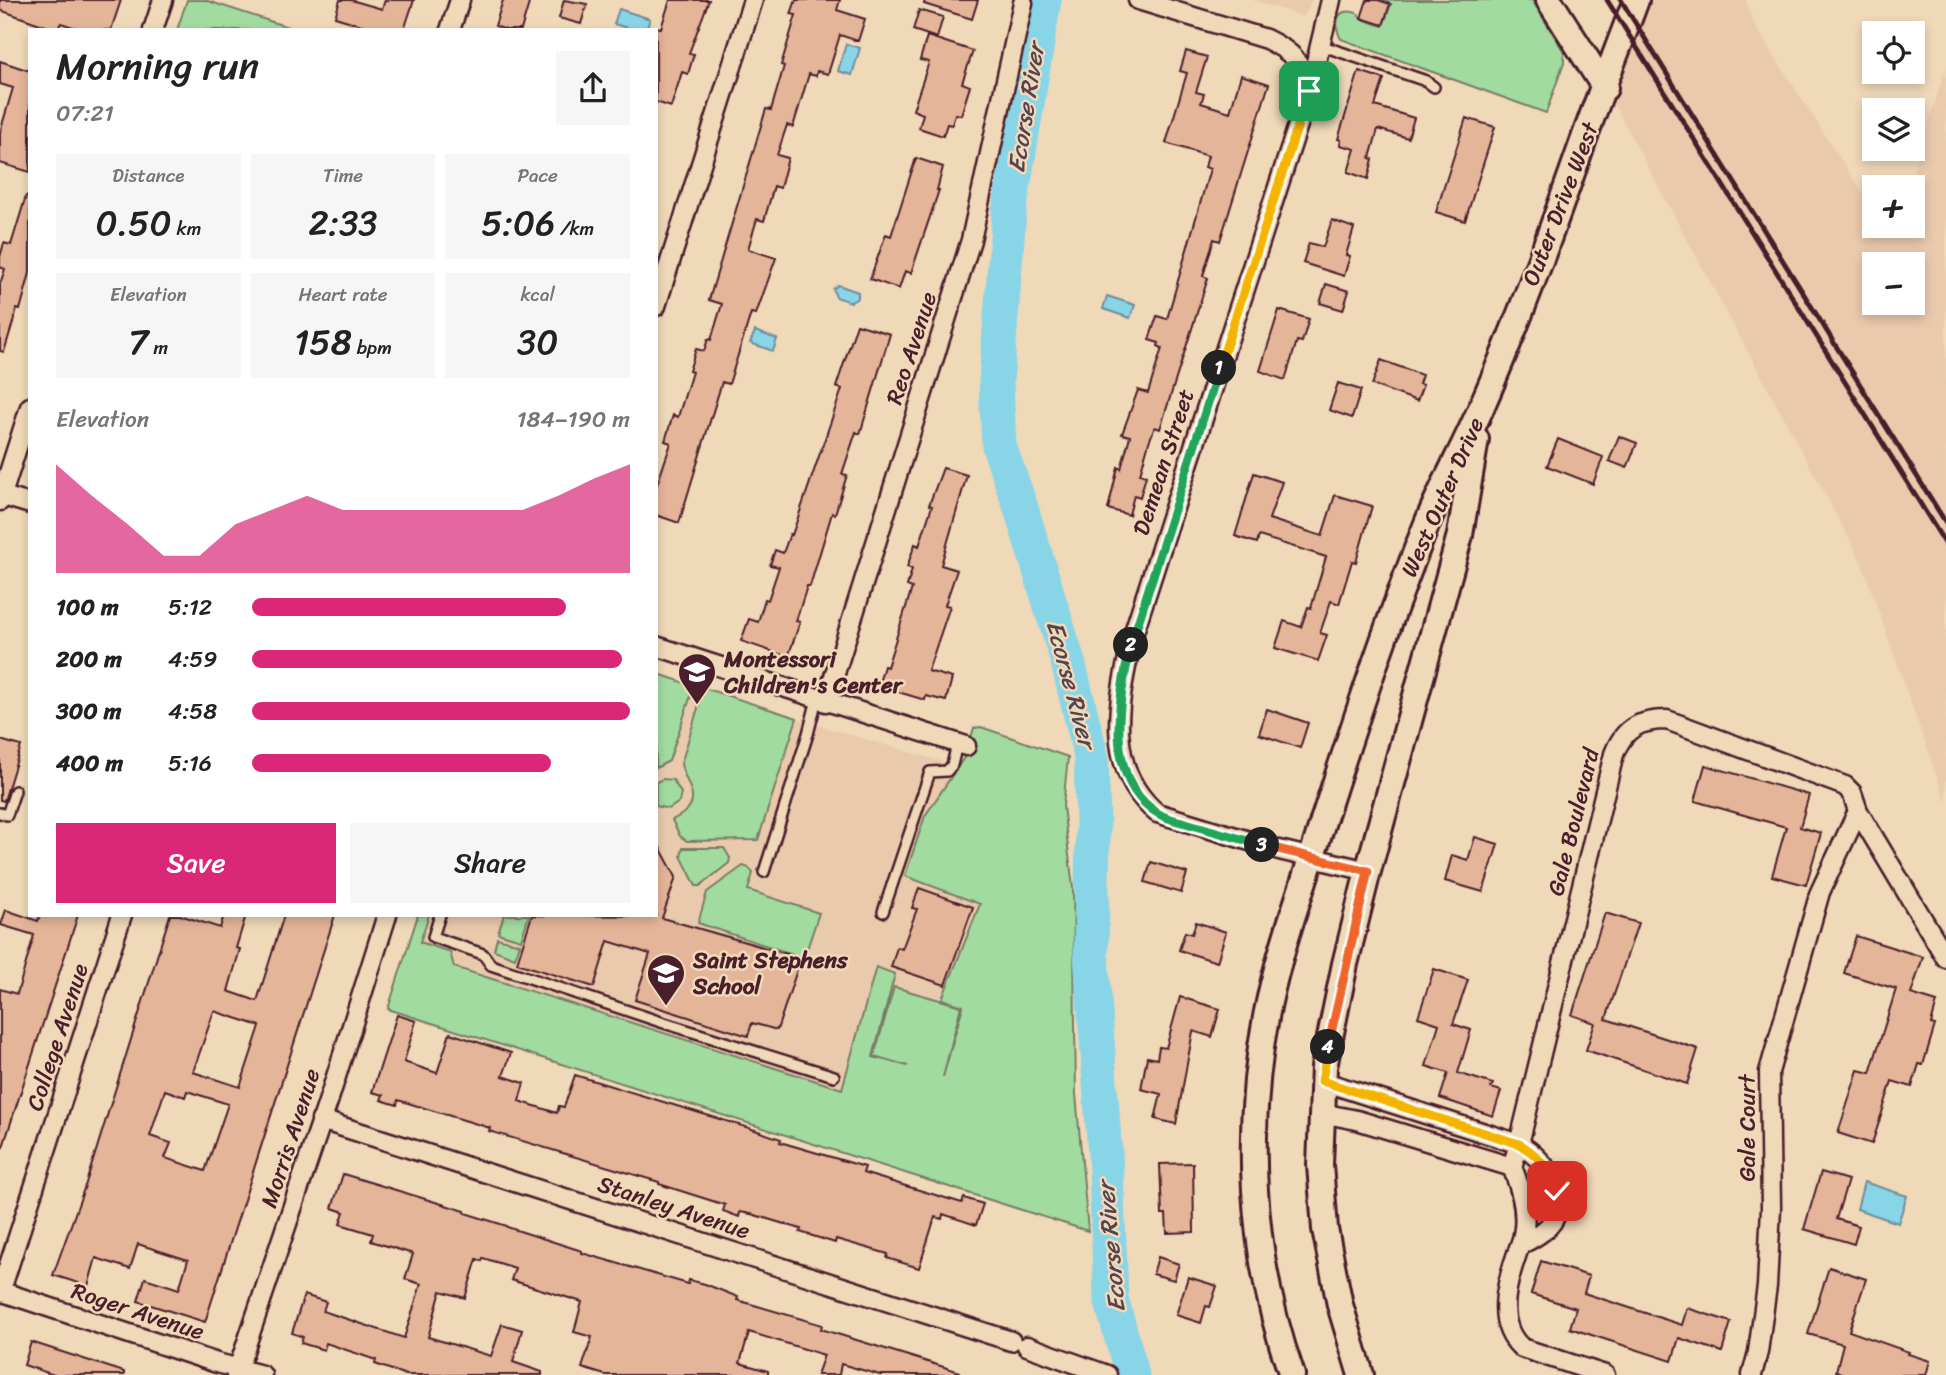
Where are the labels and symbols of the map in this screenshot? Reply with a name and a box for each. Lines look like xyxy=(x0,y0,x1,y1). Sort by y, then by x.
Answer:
water label: Ecorse River xyxy=(995,36,1058,176)
pin xyxy=(1279,61,1339,121)
street label: Outer Drive West xyxy=(1510,115,1611,292)
street label: Reo Avenue xyxy=(874,286,949,410)
pin: 1 xyxy=(1202,350,1236,386)
street label: Demean Street xyxy=(1121,384,1206,541)
street label: West Outer Drive xyxy=(1389,411,1496,584)
water label: Ecorse River xyxy=(1034,616,1109,756)
pin: 2 xyxy=(1114,628,1148,662)
place label: Montessori Children's Center xyxy=(723,639,904,706)
school or university icon: Montessori Children's Center xyxy=(676,651,718,706)
street label: Gale Boulevard xyxy=(1535,742,1612,900)
pin: 3 xyxy=(1244,828,1280,862)
place label: Saint Stephens School xyxy=(692,940,849,1007)
school or university icon: Saint Stephens School xyxy=(645,952,687,1007)
street label: College Avenue xyxy=(14,958,101,1116)
pin: 4 xyxy=(1310,1030,1346,1064)
street label: Morris Avenue xyxy=(249,1063,332,1213)
street label: Gale Court xyxy=(1727,1073,1768,1182)
pin xyxy=(1527,1161,1587,1221)
street label: Stanley Avenue xyxy=(592,1164,756,1251)
water label: Ecorse River xyxy=(1084,1176,1138,1314)
street label: Roger Avenue xyxy=(66,1271,210,1352)

